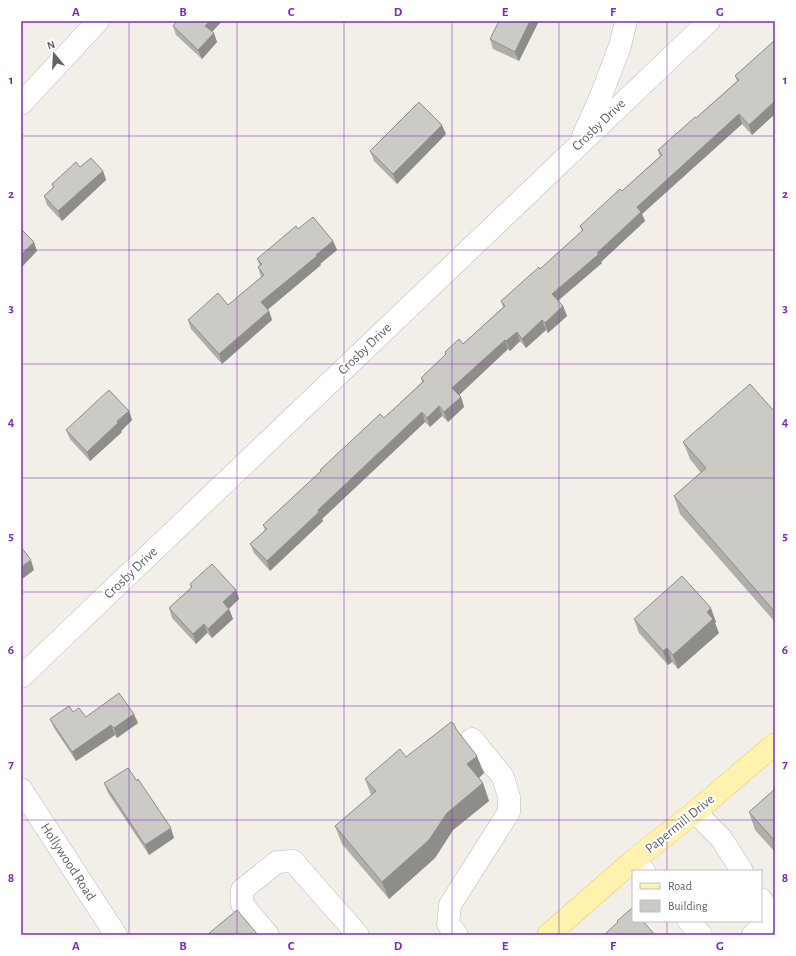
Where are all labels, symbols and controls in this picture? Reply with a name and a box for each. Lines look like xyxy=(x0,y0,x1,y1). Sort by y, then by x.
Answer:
text: A xyxy=(72,6,80,19)
text: B xyxy=(179,6,187,19)
text: C xyxy=(288,6,295,19)
text: D xyxy=(394,6,403,19)
text: E xyxy=(502,6,509,19)
text: F xyxy=(610,6,617,19)
text: G xyxy=(716,6,724,19)
north arrow xyxy=(34,34,74,74)
text: N xyxy=(46,39,56,51)
text: 1 xyxy=(9,74,13,87)
text: 1 xyxy=(783,74,787,87)
street label: Crosby Drive xyxy=(570,96,628,154)
text: 2 xyxy=(8,188,14,201)
text: 2 xyxy=(782,188,788,201)
text: 3 xyxy=(8,302,14,315)
text: 3 xyxy=(782,302,788,315)
street label: Crosby Drive xyxy=(336,320,394,378)
text: 4 xyxy=(8,416,15,429)
text: 4 xyxy=(782,416,789,429)
text: 5 xyxy=(8,530,14,543)
text: 5 xyxy=(782,530,788,543)
street label: Crosby Drive xyxy=(102,544,160,602)
text: 6 xyxy=(8,644,14,657)
text: 6 xyxy=(782,644,788,657)
text: 7 xyxy=(8,758,14,771)
text: 7 xyxy=(782,758,788,771)
street label: Papermill Drive xyxy=(643,792,717,856)
street label: Hollywood Road xyxy=(38,821,98,903)
legend xyxy=(632,870,762,922)
text: 8 xyxy=(8,872,14,885)
text: 8 xyxy=(782,872,788,885)
text: Road xyxy=(668,880,692,892)
text: Building xyxy=(668,900,708,912)
text: A xyxy=(72,940,80,953)
text: B xyxy=(179,940,187,953)
text: C xyxy=(288,940,295,953)
text: D xyxy=(394,940,403,953)
text: E xyxy=(502,940,509,953)
text: F xyxy=(610,940,617,953)
text: G xyxy=(716,940,724,953)

